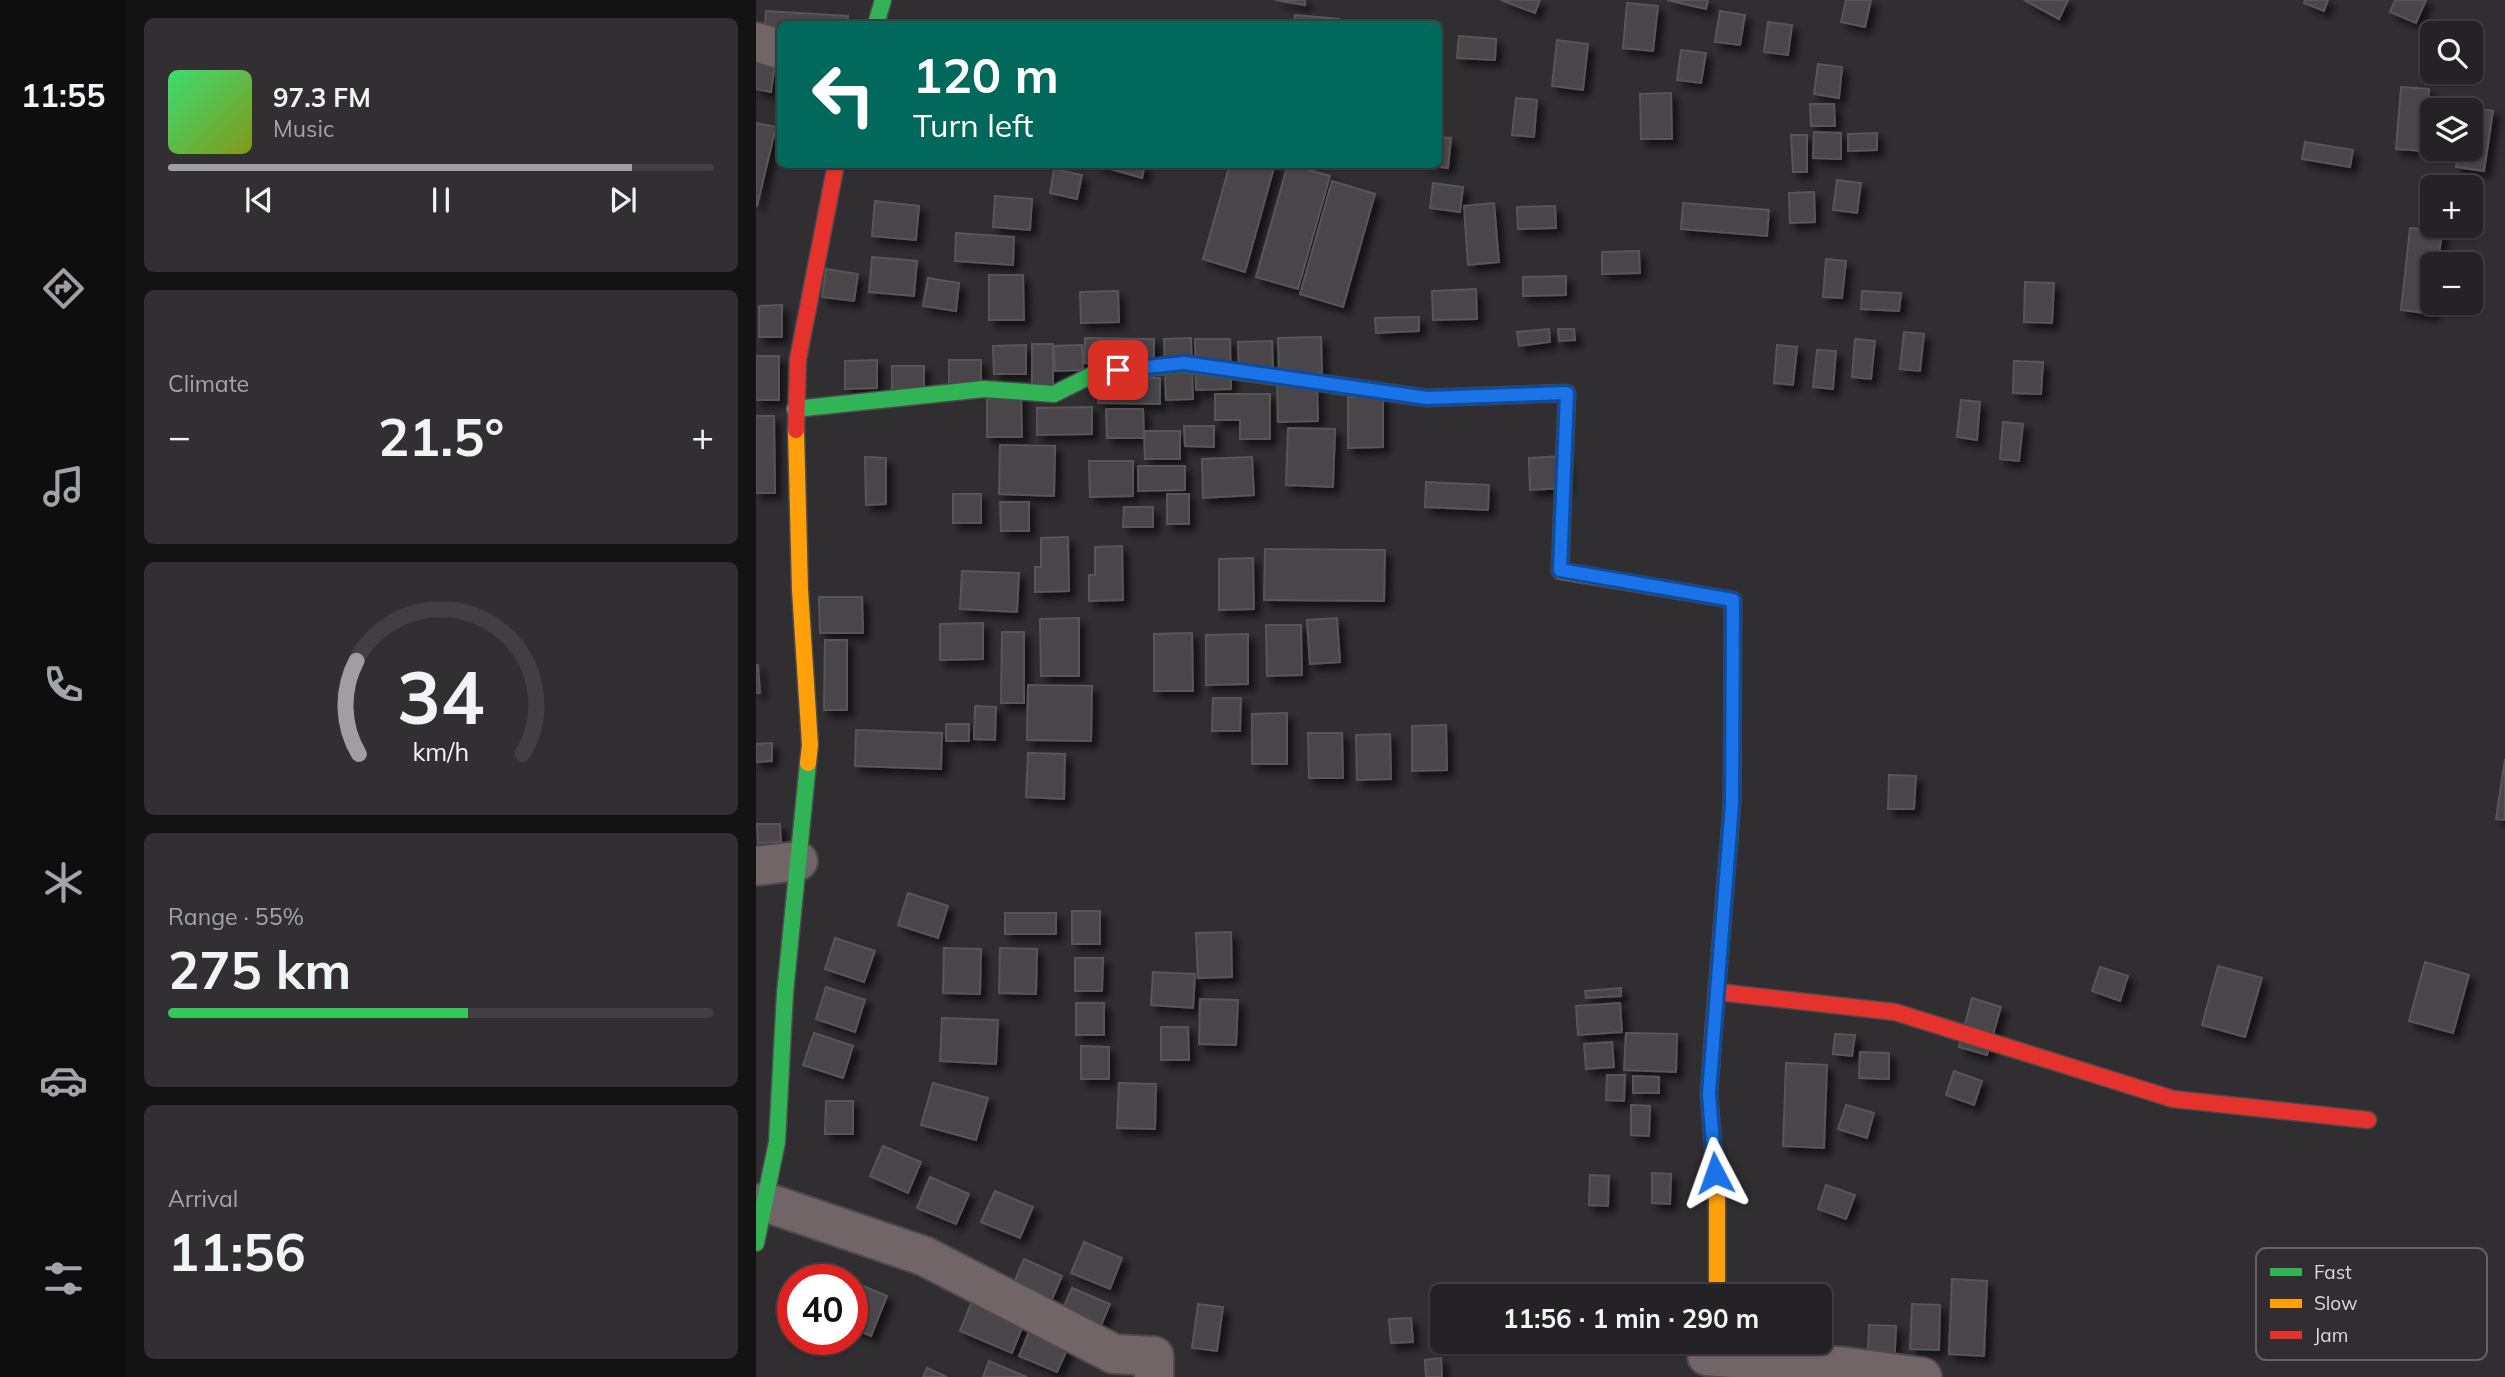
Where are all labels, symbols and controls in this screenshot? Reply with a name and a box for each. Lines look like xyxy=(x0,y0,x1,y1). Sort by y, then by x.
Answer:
map controls xyxy=(2420,21,2483,315)
button: search xyxy=(2420,21,2483,84)
text: 120 m xyxy=(913,44,1059,105)
icon: left xyxy=(798,49,889,140)
text: 11:55 xyxy=(21,75,105,115)
text: 97.3 FM xyxy=(273,81,371,114)
button: layers xyxy=(2420,98,2483,161)
text: Turn left xyxy=(913,105,1033,145)
text: Music xyxy=(273,114,334,143)
button: + xyxy=(2420,175,2483,238)
icon: previous xyxy=(240,181,278,219)
icon: pause xyxy=(422,181,460,219)
icon: next xyxy=(604,181,642,219)
button: − xyxy=(2420,252,2483,315)
icon: directions xyxy=(39,264,88,313)
pin xyxy=(1088,340,1148,400)
icon: arrive xyxy=(1099,351,1137,389)
text: Climate xyxy=(168,369,249,398)
text: 21.5° xyxy=(378,404,504,469)
text: − xyxy=(168,412,191,460)
text: + xyxy=(691,412,714,460)
icon: music xyxy=(39,462,88,511)
text: 34 xyxy=(397,652,485,743)
icon: phone xyxy=(39,660,88,709)
text: km/h xyxy=(413,736,469,767)
icon: climate xyxy=(39,858,88,907)
text: Range · 55% xyxy=(168,902,304,931)
text: 275 km xyxy=(168,937,351,1002)
icon: car xyxy=(39,1056,88,1105)
position arrow xyxy=(1678,1136,1752,1210)
text: Arrival xyxy=(168,1184,238,1213)
text: 11:56 xyxy=(168,1219,306,1284)
legend xyxy=(2256,1248,2487,1360)
icon: filters xyxy=(39,1254,88,1303)
text: Fast xyxy=(2314,1260,2352,1284)
speed limit sign: 40 xyxy=(777,1264,868,1355)
text: Slow xyxy=(2314,1291,2358,1315)
text: 11:56 · 1 min · 290 m xyxy=(1503,1302,1759,1335)
text: Jam xyxy=(2314,1323,2348,1347)

